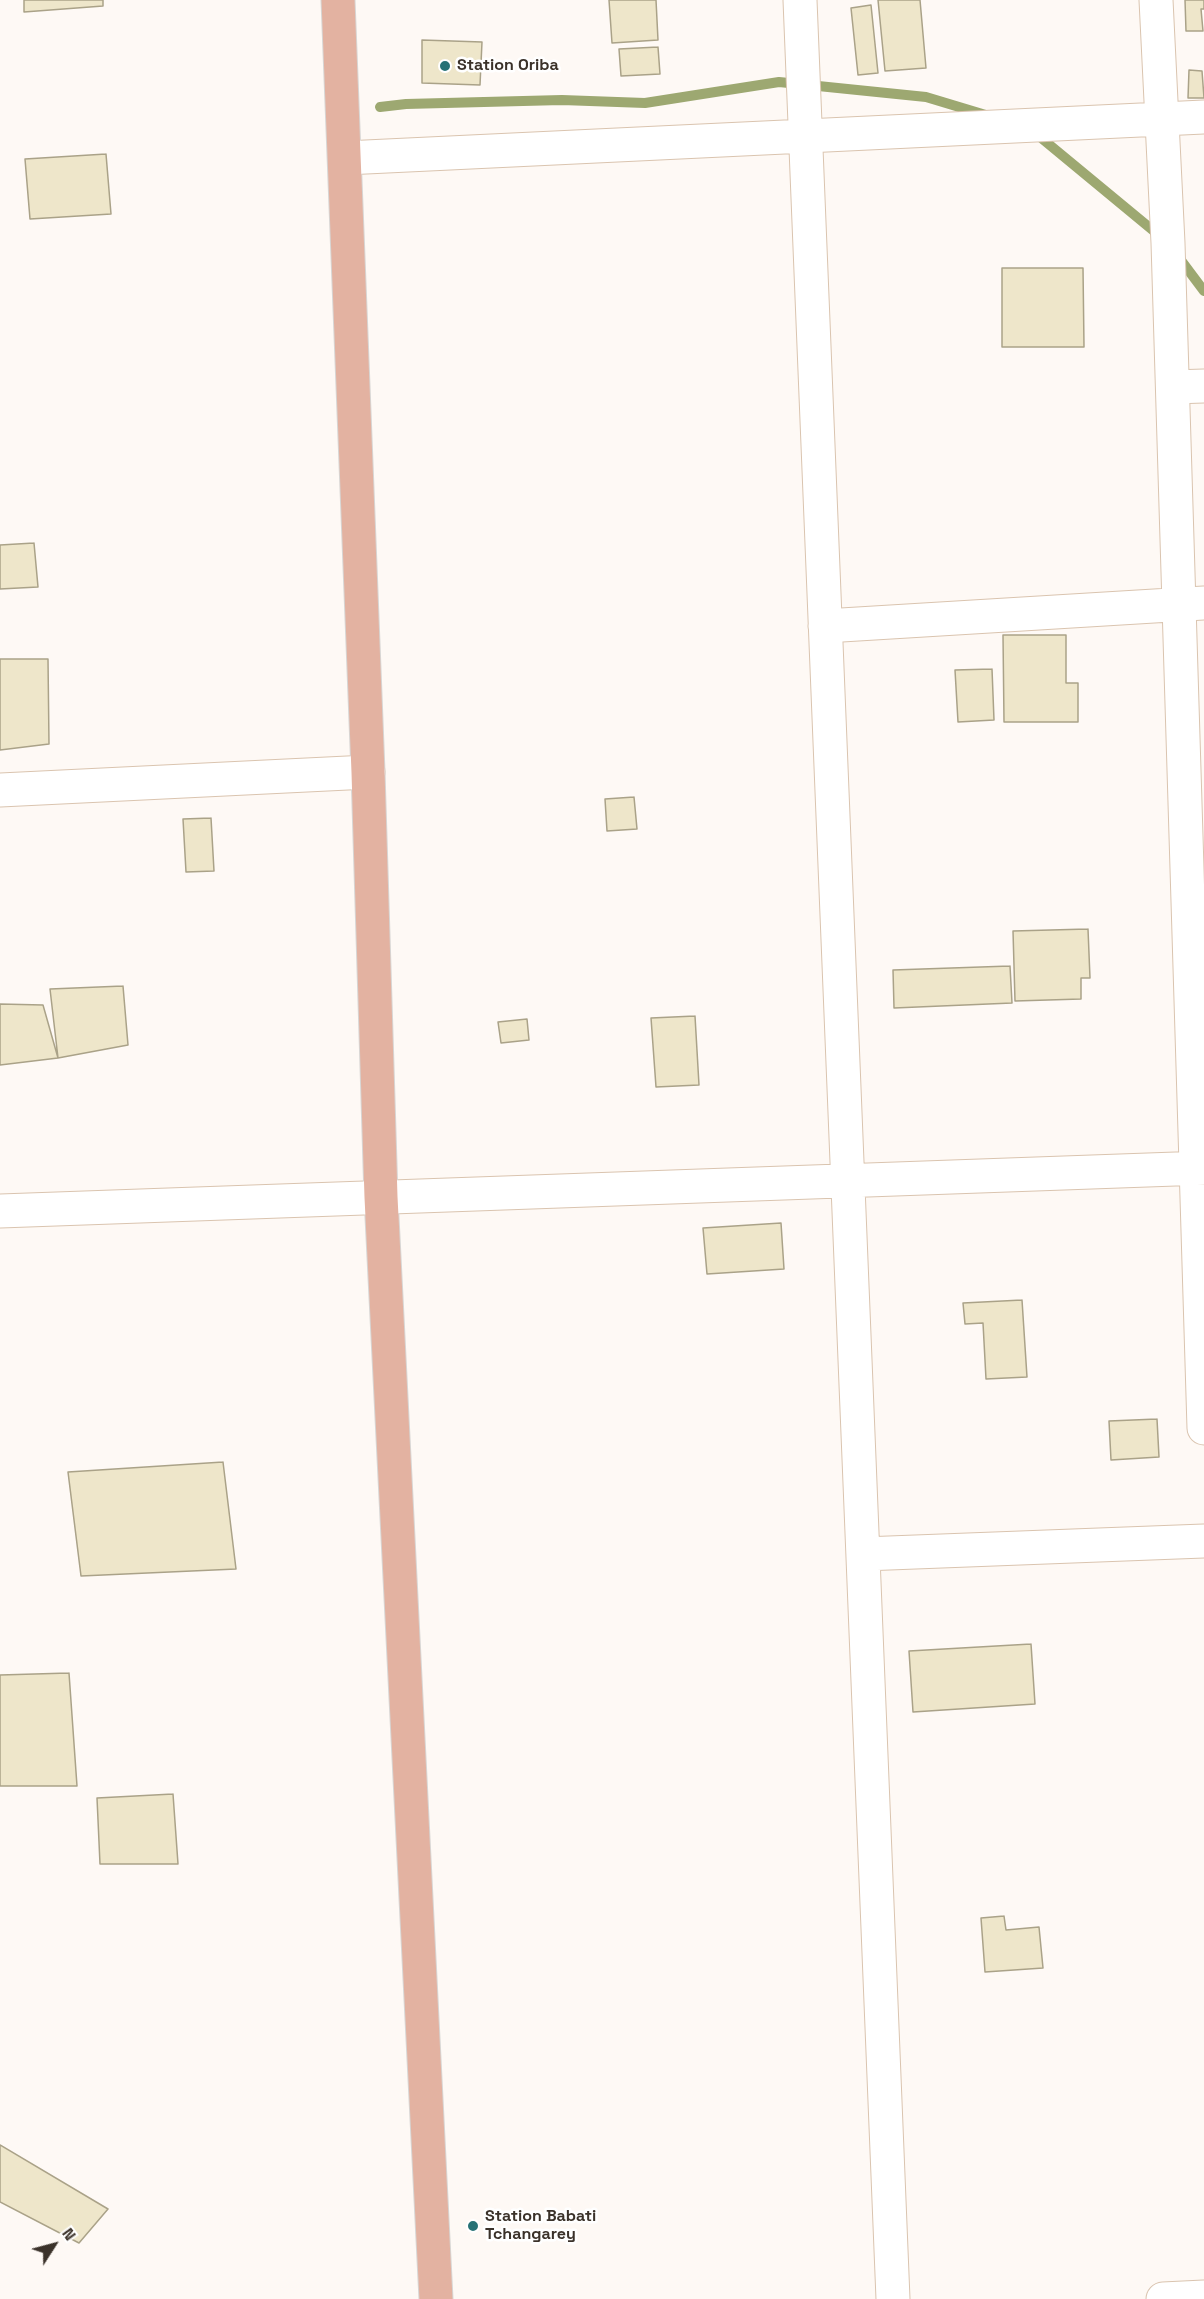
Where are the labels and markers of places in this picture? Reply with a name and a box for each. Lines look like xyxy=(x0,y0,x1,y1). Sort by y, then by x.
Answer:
place label: Station Oriba xyxy=(457,56,559,76)
marker: Station Oriba xyxy=(438,59,452,73)
place label: Station Babati Tchangarey xyxy=(485,2207,596,2245)
marker: Station Babati Tchangarey xyxy=(466,2219,480,2233)

